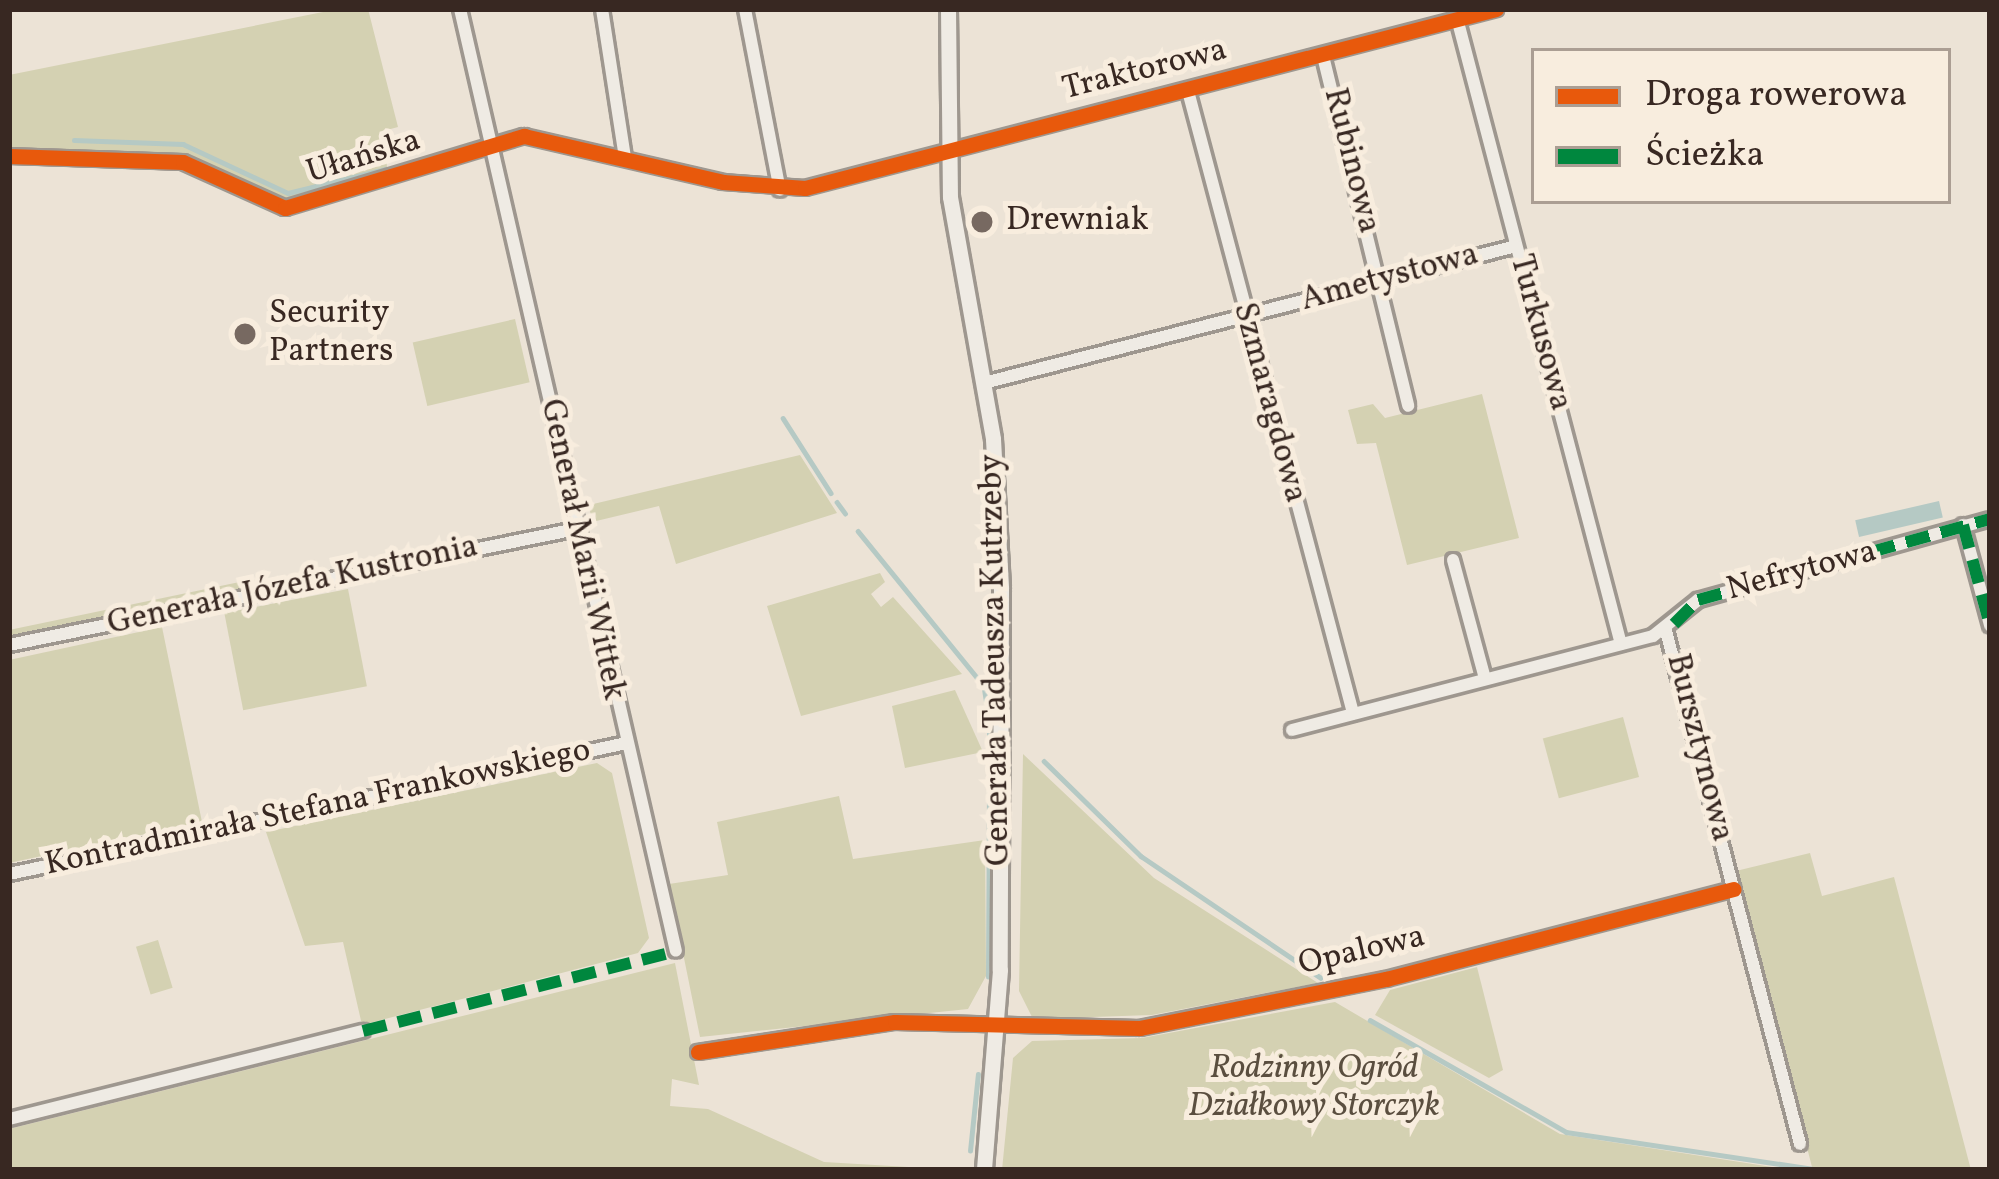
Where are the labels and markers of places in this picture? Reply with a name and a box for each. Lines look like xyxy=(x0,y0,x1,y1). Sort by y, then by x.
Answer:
place label: Drewniak xyxy=(1006,202,1149,242)
marker: Drewniak xyxy=(969,209,995,235)
place label: Security Partners xyxy=(269,295,393,373)
marker: Security Partners xyxy=(232,321,258,347)

